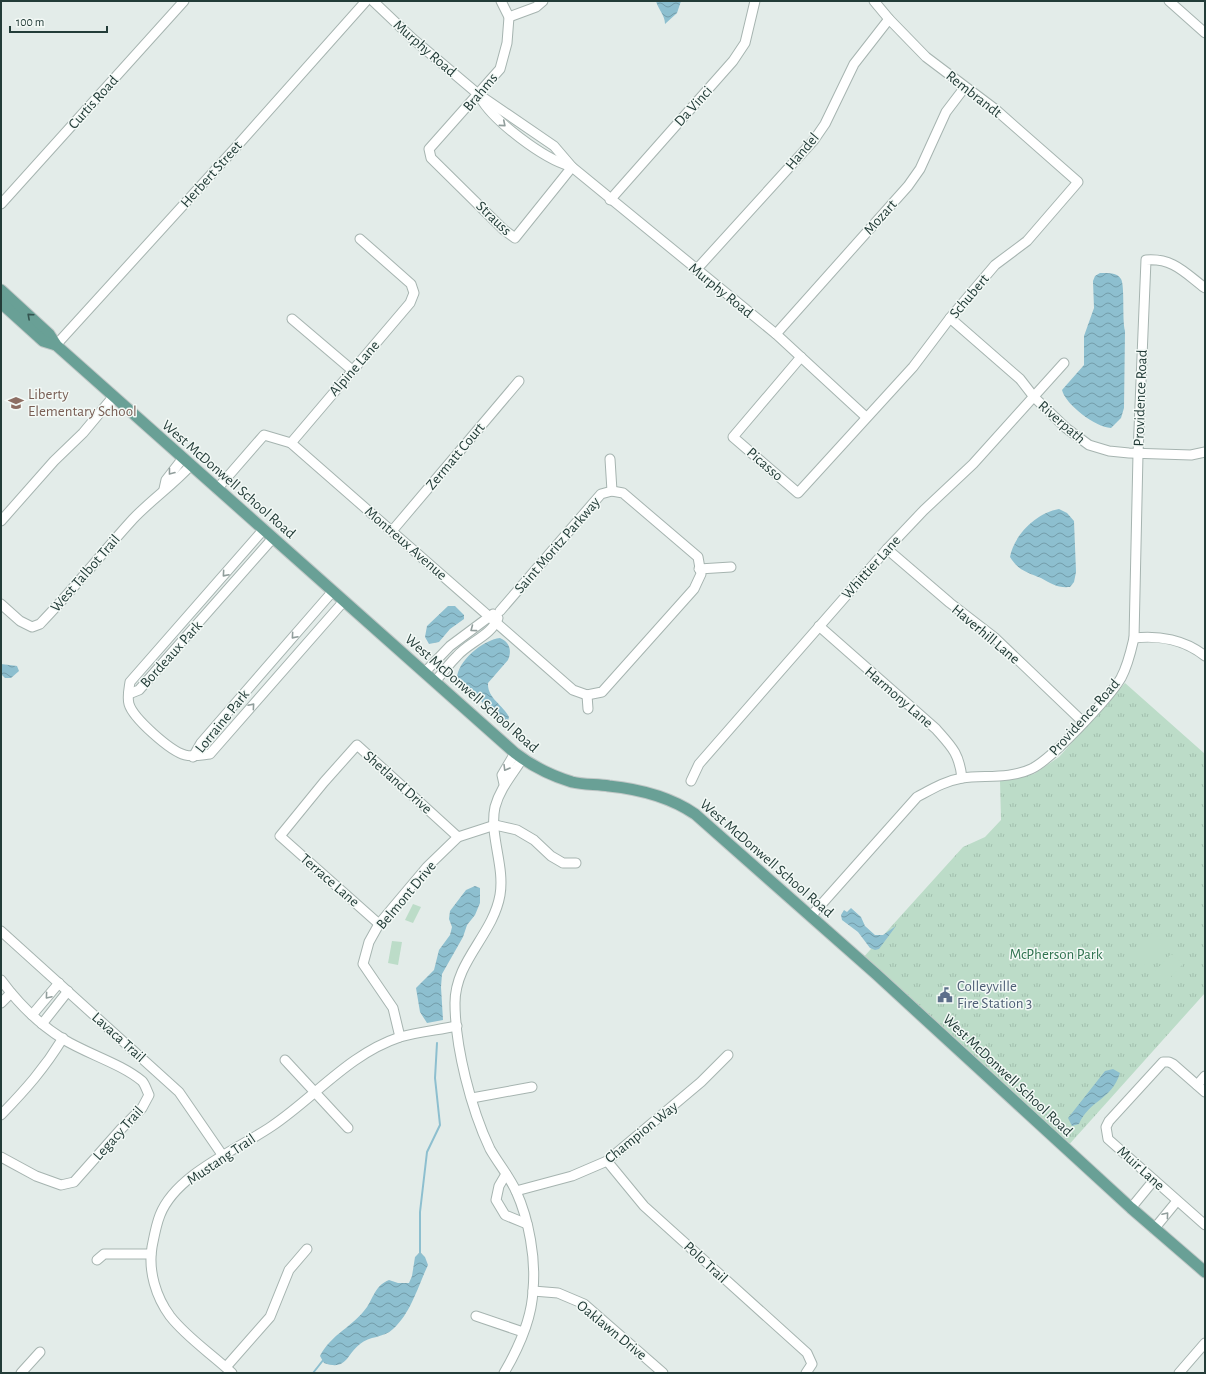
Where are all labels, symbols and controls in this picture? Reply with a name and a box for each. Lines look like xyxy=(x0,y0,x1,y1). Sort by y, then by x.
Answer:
scale bar xyxy=(10,8,107,34)
text: 100 m xyxy=(16,16,44,28)
street label: Murphy Road xyxy=(390,17,459,80)
street label: Rembrandt xyxy=(943,68,1004,121)
street label: Brahms xyxy=(460,70,501,114)
street label: Curtis Road xyxy=(66,73,121,132)
street label: Da Vinci xyxy=(672,83,715,129)
one-way arrow xyxy=(499,119,506,126)
street label: Handel xyxy=(783,130,822,173)
street label: Herbert Street xyxy=(178,138,245,210)
street label: Mozart xyxy=(861,197,900,238)
street label: Strauss xyxy=(473,198,514,238)
street label: Murphy Road xyxy=(686,260,756,321)
street label: Schubert xyxy=(947,271,992,321)
one-way arrow xyxy=(27,314,35,321)
street label: Alpine Lane xyxy=(326,338,383,399)
street label: Providence Road xyxy=(1131,349,1150,447)
place label: Liberty Elementary School xyxy=(28,387,137,419)
school or university icon: Liberty Elementary School xyxy=(7,394,25,412)
street label: Riverpath xyxy=(1035,398,1088,447)
street label: West McDonwell School Road xyxy=(159,417,298,541)
street label: Zermatt Court xyxy=(423,420,488,493)
street label: Picasso xyxy=(744,445,786,484)
one-way arrow xyxy=(169,468,176,475)
street label: Saint Moritz Parkway xyxy=(512,494,603,596)
street label: Montreux Avenue xyxy=(362,504,450,583)
street label: West Talbot Trail xyxy=(48,532,123,615)
street label: Whittier Lane xyxy=(839,533,904,602)
one-way arrow xyxy=(222,569,229,577)
street label: Haverhill Lane xyxy=(949,602,1023,667)
street label: Bordeaux Park xyxy=(138,618,205,691)
one-way arrow xyxy=(471,624,478,631)
one-way arrow xyxy=(292,631,299,638)
street label: West McDonwell School Road xyxy=(402,631,541,755)
street label: Harmony Lane xyxy=(862,664,936,731)
street label: Providence Road xyxy=(1046,676,1123,758)
street label: Lorraine Park xyxy=(193,687,252,756)
one-way arrow xyxy=(247,703,254,710)
street label: Shetland Drive xyxy=(361,748,435,817)
one-way arrow xyxy=(503,764,511,771)
street label: West McDonwell School Road xyxy=(697,796,836,920)
street label: Terrace Lane xyxy=(297,851,362,910)
street label: Belmont Drive xyxy=(374,858,439,932)
park label: McPherson Park xyxy=(1009,947,1103,962)
place label: Colleyville Fire Station 3 xyxy=(957,979,1032,1011)
public building icon: Colleyville Fire Station 3 xyxy=(936,986,954,1004)
one-way arrow xyxy=(46,991,53,998)
street label: Lavaca Trail xyxy=(89,1010,148,1065)
street label: West McDonwell School Road xyxy=(940,1011,1076,1139)
street label: Champion Way xyxy=(602,1098,681,1166)
street label: Legacy Trail xyxy=(90,1103,146,1163)
street label: Mustang Trail xyxy=(184,1131,258,1188)
street label: Muir Lane xyxy=(1114,1143,1167,1193)
one-way arrow xyxy=(1161,1212,1168,1219)
street label: Polo Trail xyxy=(681,1239,730,1286)
street label: Oaklawn Drive xyxy=(574,1298,650,1363)

